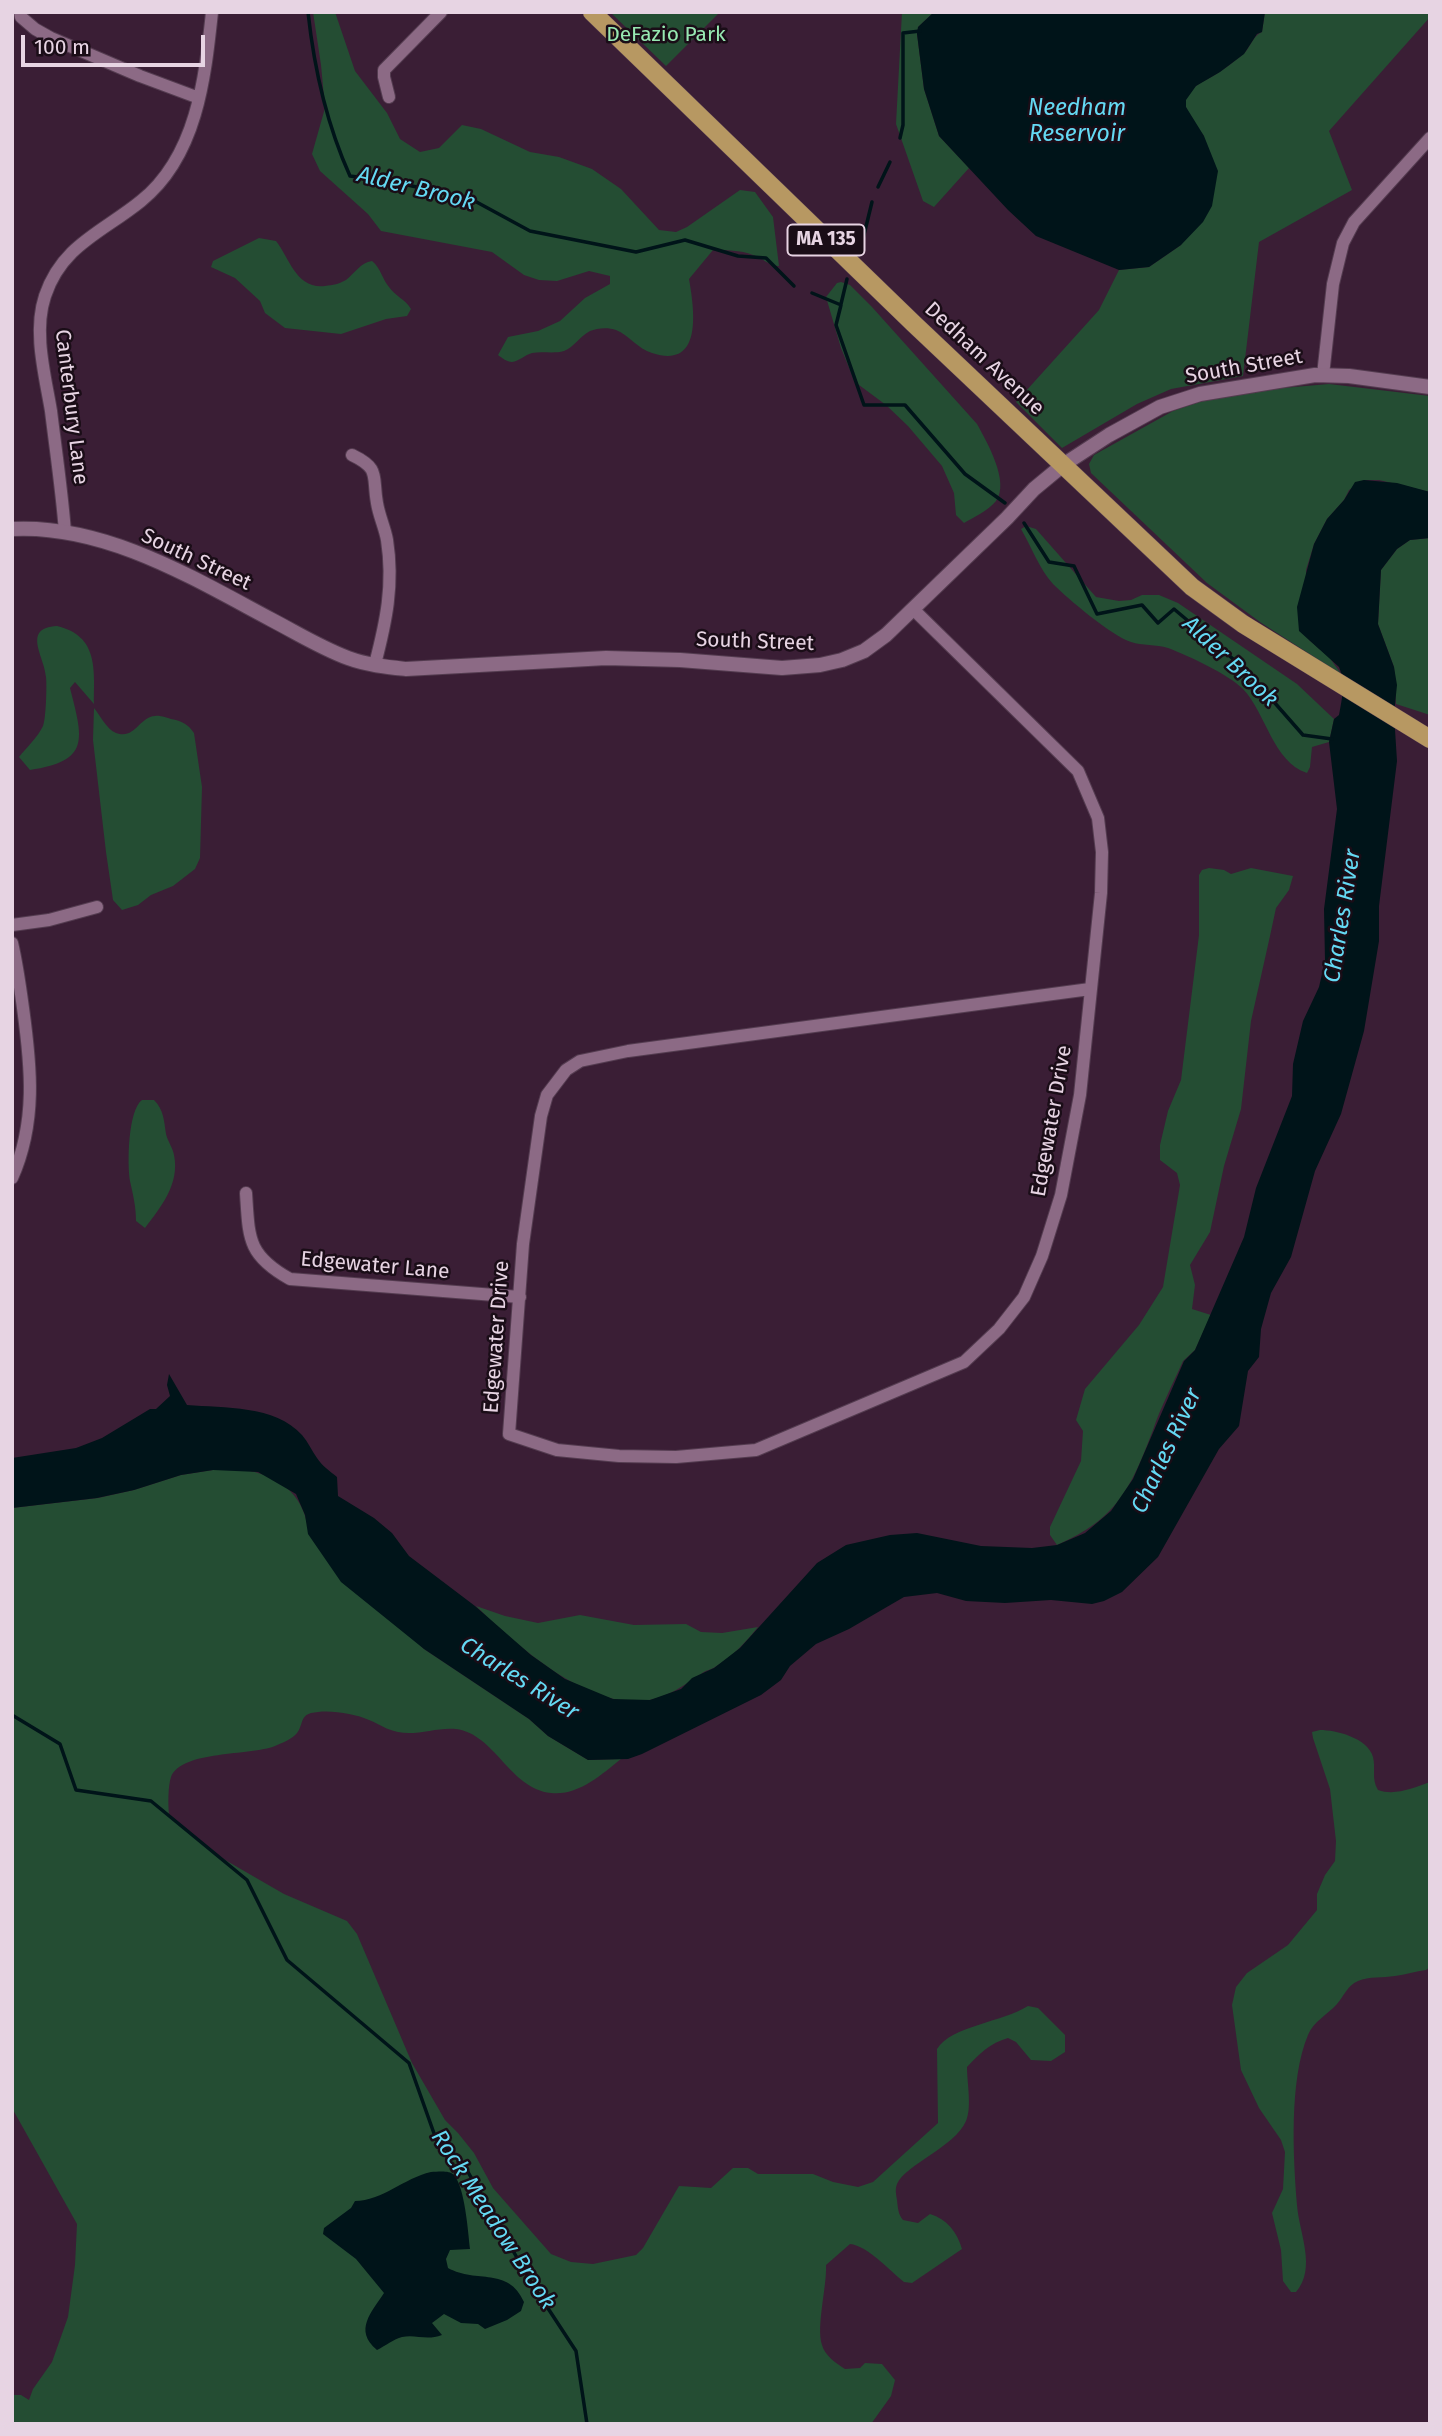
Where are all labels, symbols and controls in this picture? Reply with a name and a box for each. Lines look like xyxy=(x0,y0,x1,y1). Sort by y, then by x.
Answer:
scale bar xyxy=(24,21,208,65)
park label: DeFazio Park xyxy=(606,22,726,48)
text: 100 m xyxy=(34,34,90,60)
water label: Needham Reservoir xyxy=(1028,95,1126,149)
water label: Alder Brook xyxy=(354,161,478,217)
road number: MA 135 xyxy=(788,224,864,256)
street label: Dedham Avenue xyxy=(919,297,1049,421)
street label: Canterbury Lane xyxy=(49,328,93,486)
street label: South Street xyxy=(1184,344,1304,390)
street label: South Street xyxy=(137,524,255,596)
water label: Alder Brook xyxy=(1176,611,1284,713)
street label: South Street xyxy=(695,627,815,657)
water label: Charles River xyxy=(1319,847,1367,985)
street label: Edgewater Drive xyxy=(1026,1043,1078,1199)
street label: Edgewater Lane xyxy=(299,1247,451,1285)
street label: Edgewater Drive xyxy=(479,1260,515,1414)
water label: Charles River xyxy=(1126,1384,1208,1518)
water label: Charles River xyxy=(455,1632,583,1726)
water label: Rock Meadow Brook xyxy=(425,2125,561,2315)

